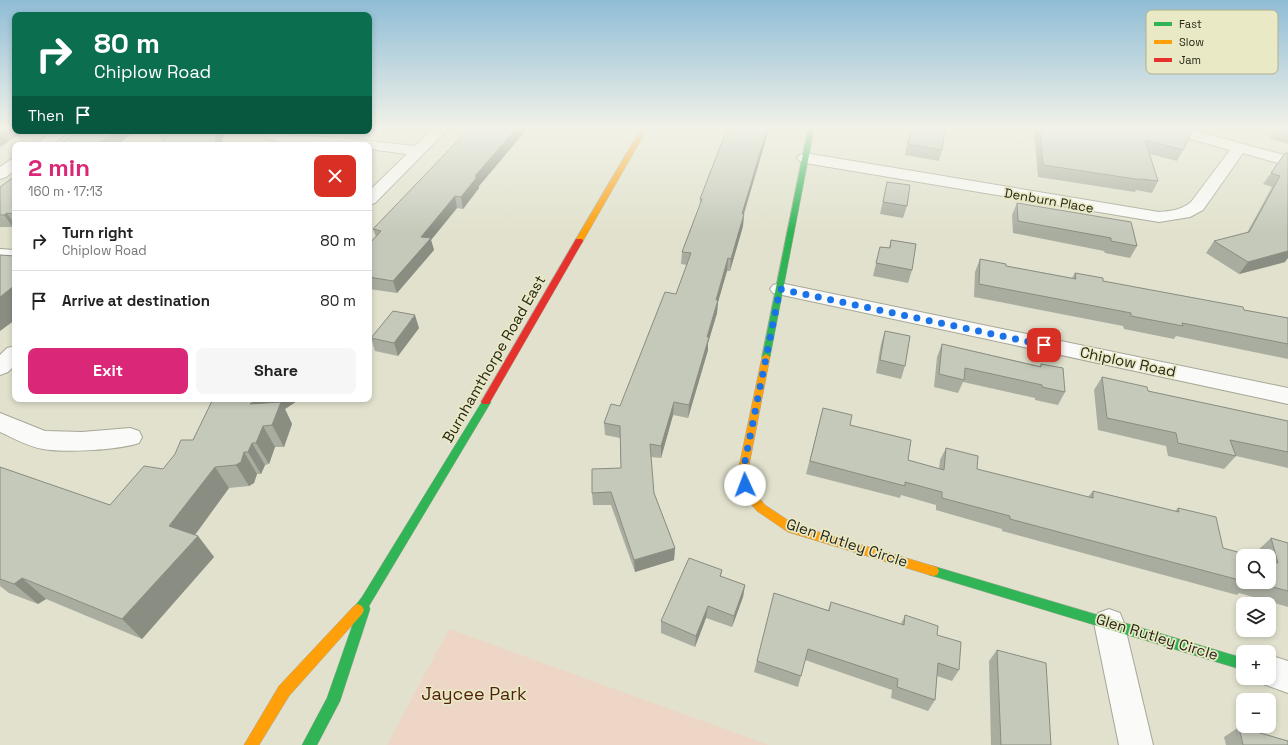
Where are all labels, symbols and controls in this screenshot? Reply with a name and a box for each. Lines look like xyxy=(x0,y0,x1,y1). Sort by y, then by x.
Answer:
legend xyxy=(1146,10,1278,74)
text: Fast xyxy=(1179,17,1202,31)
text: 80 m xyxy=(94,25,160,61)
icon: right xyxy=(28,28,80,80)
text: Slow xyxy=(1179,35,1204,49)
text: Jam xyxy=(1179,53,1201,67)
text: Chiplow Road xyxy=(94,60,211,83)
icon: arrive xyxy=(72,104,94,126)
text: Then xyxy=(28,106,64,125)
text: 2 min xyxy=(28,152,90,183)
button: close xyxy=(314,155,356,197)
text: 160 m · 17:13 xyxy=(28,183,103,200)
street label: Denburn Place xyxy=(1003,184,1095,217)
text: Turn right xyxy=(62,223,133,242)
icon: right xyxy=(28,230,50,252)
text: 80 m xyxy=(320,231,356,250)
text: Chiplow Road xyxy=(62,242,147,259)
street label: Burnhamthorpe Road East xyxy=(438,272,549,446)
icon: arrive xyxy=(28,290,50,312)
text: Arrive at destination xyxy=(62,291,210,310)
text: 80 m xyxy=(320,291,356,310)
pin xyxy=(1027,328,1061,362)
icon: arrive xyxy=(1033,334,1055,356)
street label: Chiplow Road xyxy=(1078,342,1178,381)
button: Exit xyxy=(28,348,188,394)
button: Share xyxy=(196,348,356,394)
position arrow xyxy=(724,464,766,506)
street label: Glen Rutley Circle xyxy=(784,514,911,571)
map controls xyxy=(1236,549,1276,733)
button: search xyxy=(1236,549,1276,589)
button: layers xyxy=(1236,597,1276,637)
street label: Glen Rutley Circle xyxy=(1094,609,1221,664)
button: + xyxy=(1236,645,1276,685)
park label: Jaycee Park xyxy=(421,682,527,705)
button: − xyxy=(1236,693,1276,733)

